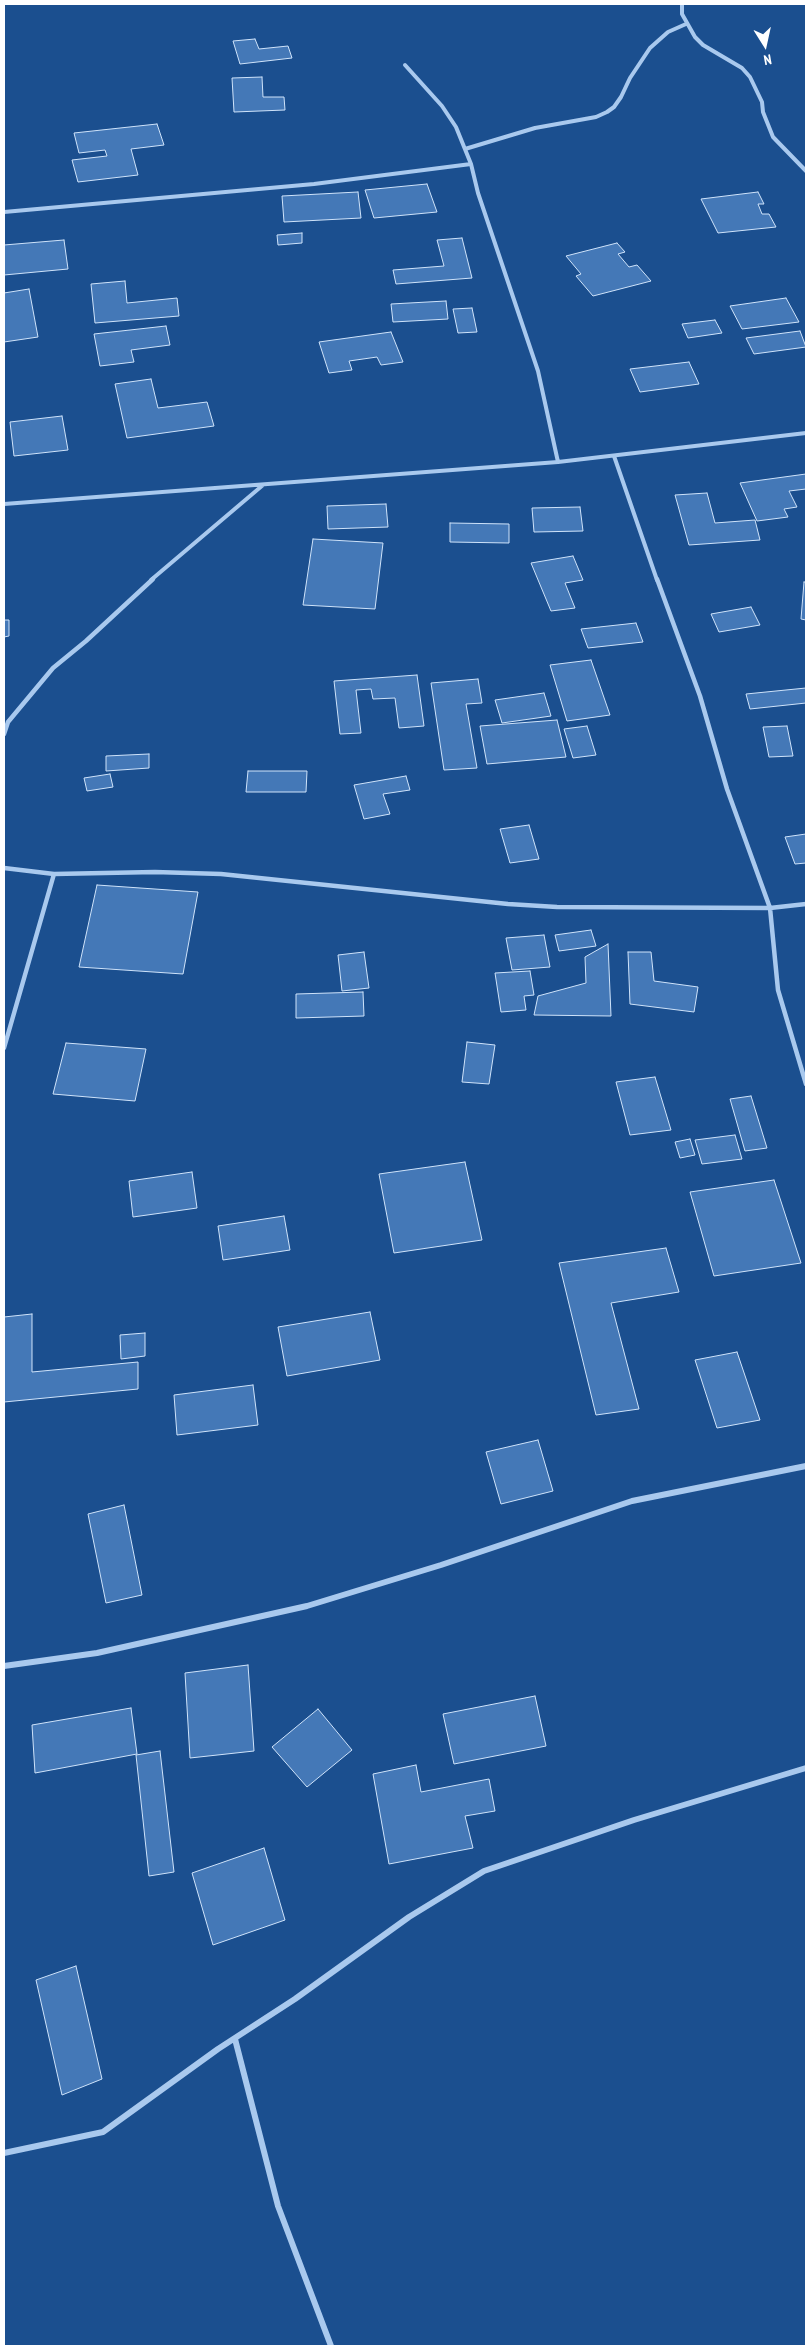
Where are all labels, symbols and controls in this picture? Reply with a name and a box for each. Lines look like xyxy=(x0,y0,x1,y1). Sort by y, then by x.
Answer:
north arrow xyxy=(740,20,790,70)
text: N xyxy=(762,50,773,69)

